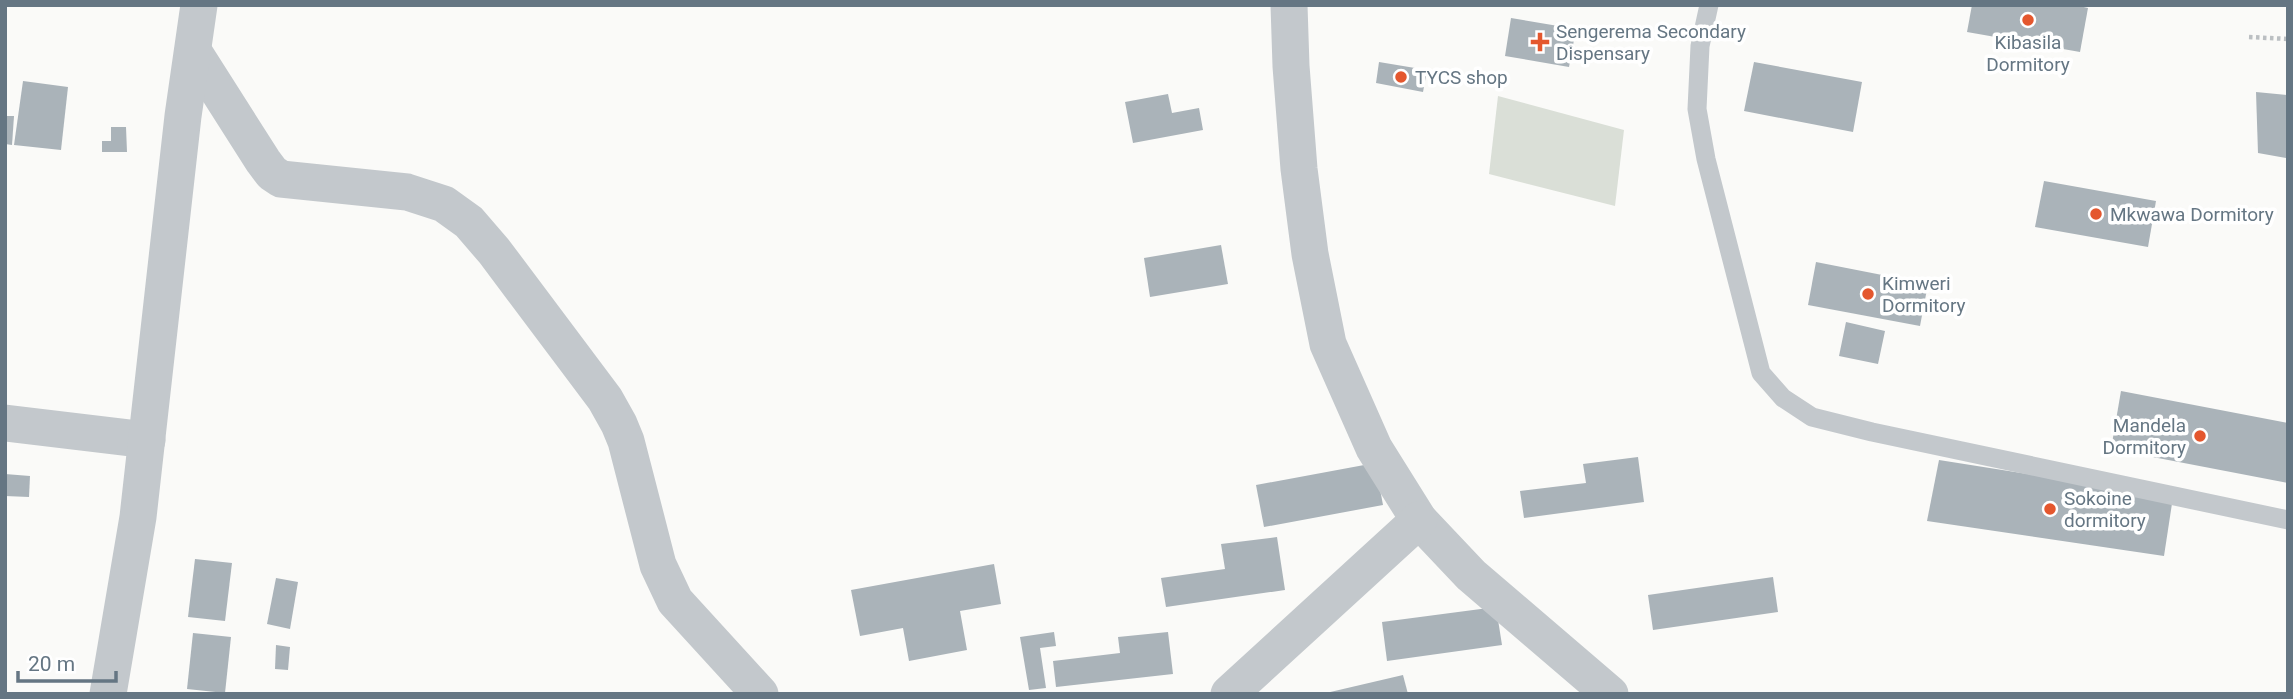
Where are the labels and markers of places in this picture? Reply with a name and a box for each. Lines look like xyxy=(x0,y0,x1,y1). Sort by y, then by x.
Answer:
marker: Kibasila Dormitory xyxy=(2020,12,2036,28)
place label: Sengerema Secondary Dispensary xyxy=(1556,20,1746,65)
place label: Kibasila Dormitory xyxy=(1986,31,2070,76)
marker: Sengerema Secondary Dispensary xyxy=(1530,32,1550,52)
place label: TYCS shop xyxy=(1415,66,1508,89)
marker: TYCS shop xyxy=(1393,69,1409,85)
place label: Mkwawa Dormitory xyxy=(2110,203,2274,226)
marker: Mkwawa Dormitory xyxy=(2088,206,2104,222)
place label: Kimweri Dormitory xyxy=(1882,272,1966,317)
marker: Kimweri Dormitory xyxy=(1860,286,1876,302)
place label: Mandela Dormitory xyxy=(2103,414,2186,459)
marker: Mandela Dormitory xyxy=(2192,428,2208,444)
place label: Sokoine dormitory xyxy=(2064,487,2146,532)
marker: Sokoine dormitory xyxy=(2042,501,2058,517)

